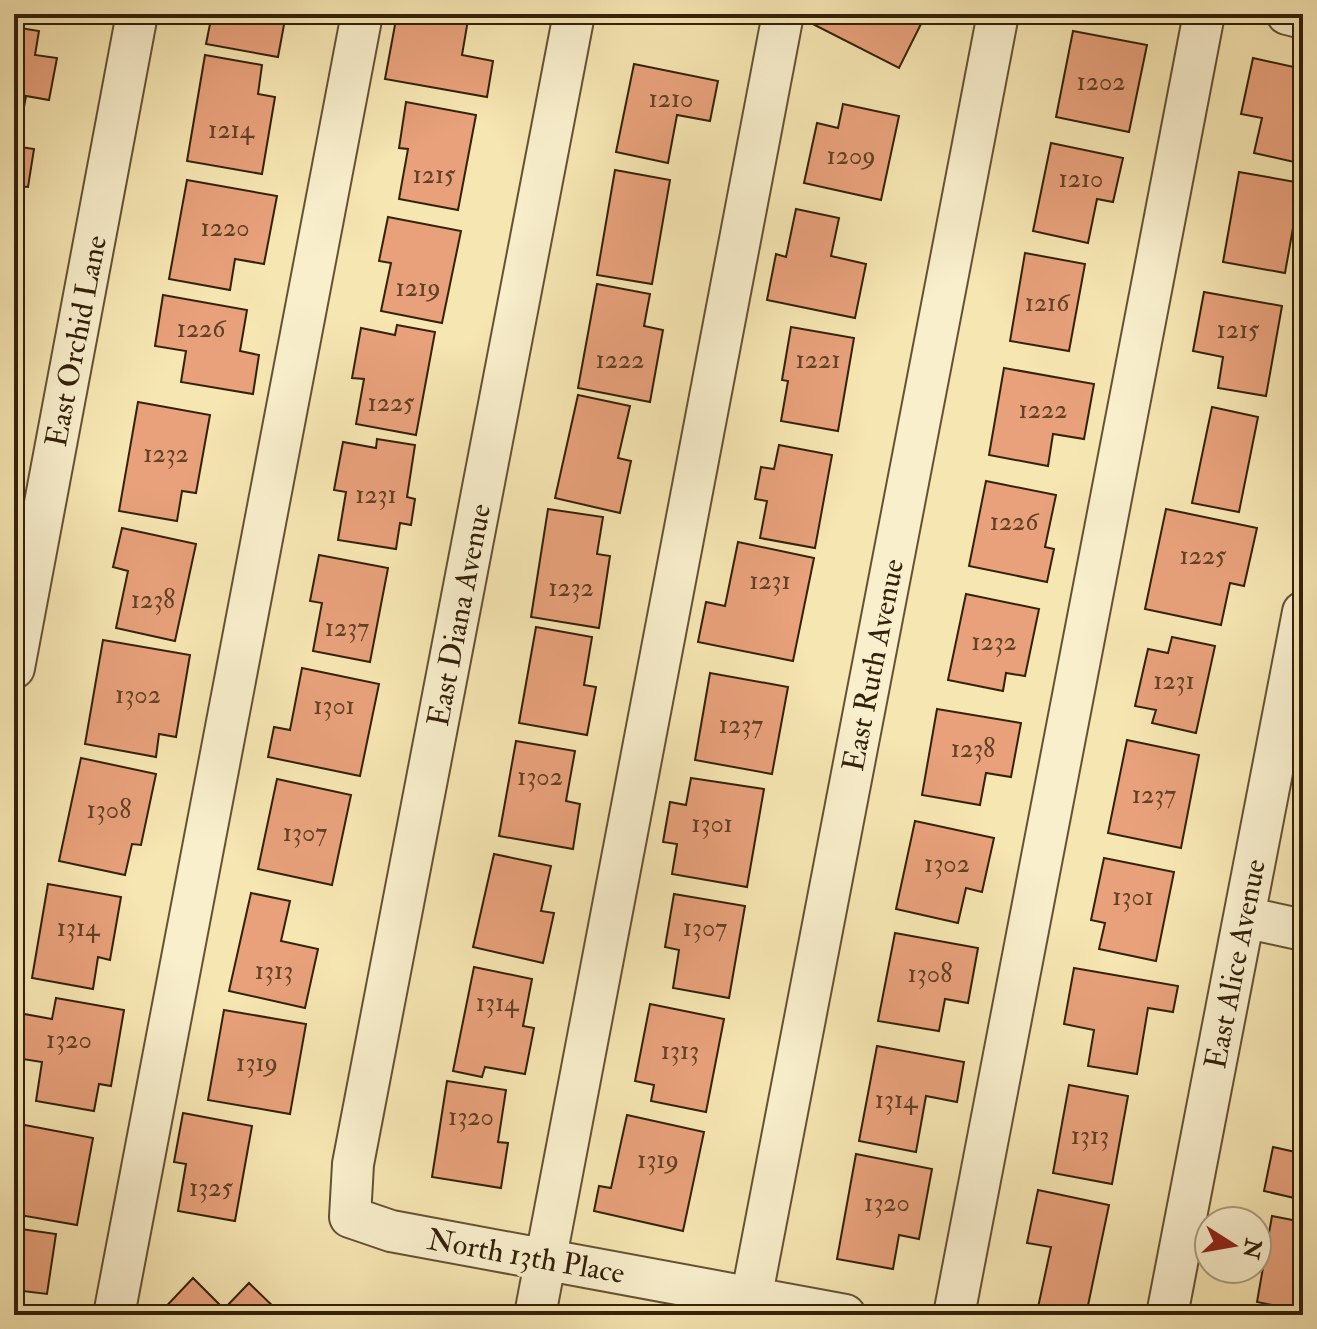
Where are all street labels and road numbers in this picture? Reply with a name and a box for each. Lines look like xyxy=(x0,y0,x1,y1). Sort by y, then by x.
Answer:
street label: East Orchid Lane xyxy=(38,232,115,450)
street label: East Diana Avenue xyxy=(420,501,499,730)
street label: East Ruth Avenue xyxy=(835,556,912,774)
street label: East Alice Avenue xyxy=(1197,856,1274,1072)
street label: North 13th Place xyxy=(424,1221,627,1292)

